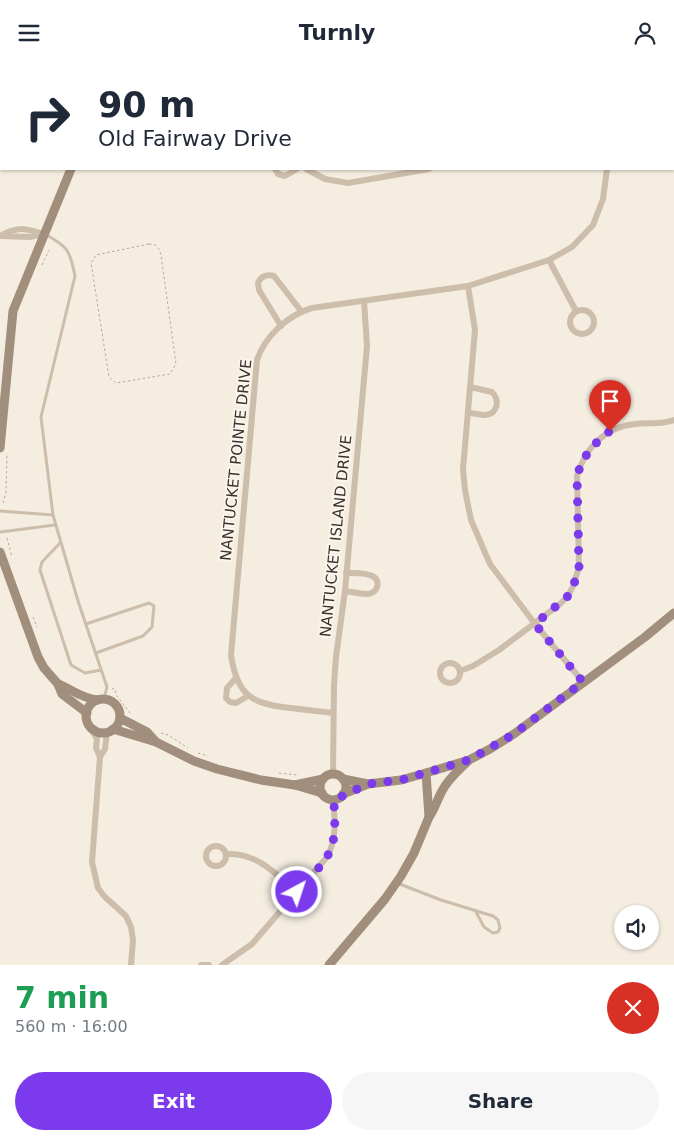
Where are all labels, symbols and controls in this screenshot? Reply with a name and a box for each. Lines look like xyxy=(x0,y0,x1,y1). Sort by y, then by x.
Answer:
icon: menu xyxy=(15,19,43,47)
icon: person xyxy=(631,19,659,47)
text: Turnly xyxy=(299,20,375,45)
icon: right xyxy=(15,85,80,150)
text: 90 m xyxy=(98,85,195,125)
text: Old Fairway Drive xyxy=(98,126,292,151)
street label: NANTUCKET POINTE DRIVE xyxy=(216,358,256,562)
pin xyxy=(589,380,631,431)
icon: arrive xyxy=(596,387,624,415)
street label: NANTUCKET ISLAND DRIVE xyxy=(316,434,356,638)
position arrow xyxy=(270,865,322,917)
map controls xyxy=(614,905,659,950)
button: sound xyxy=(614,905,659,950)
text: 7 min xyxy=(15,980,109,1015)
button: close xyxy=(607,982,659,1034)
text: 560 m · 16:00 xyxy=(15,1017,128,1036)
button: Exit xyxy=(15,1072,332,1130)
button: Share xyxy=(342,1072,659,1130)

